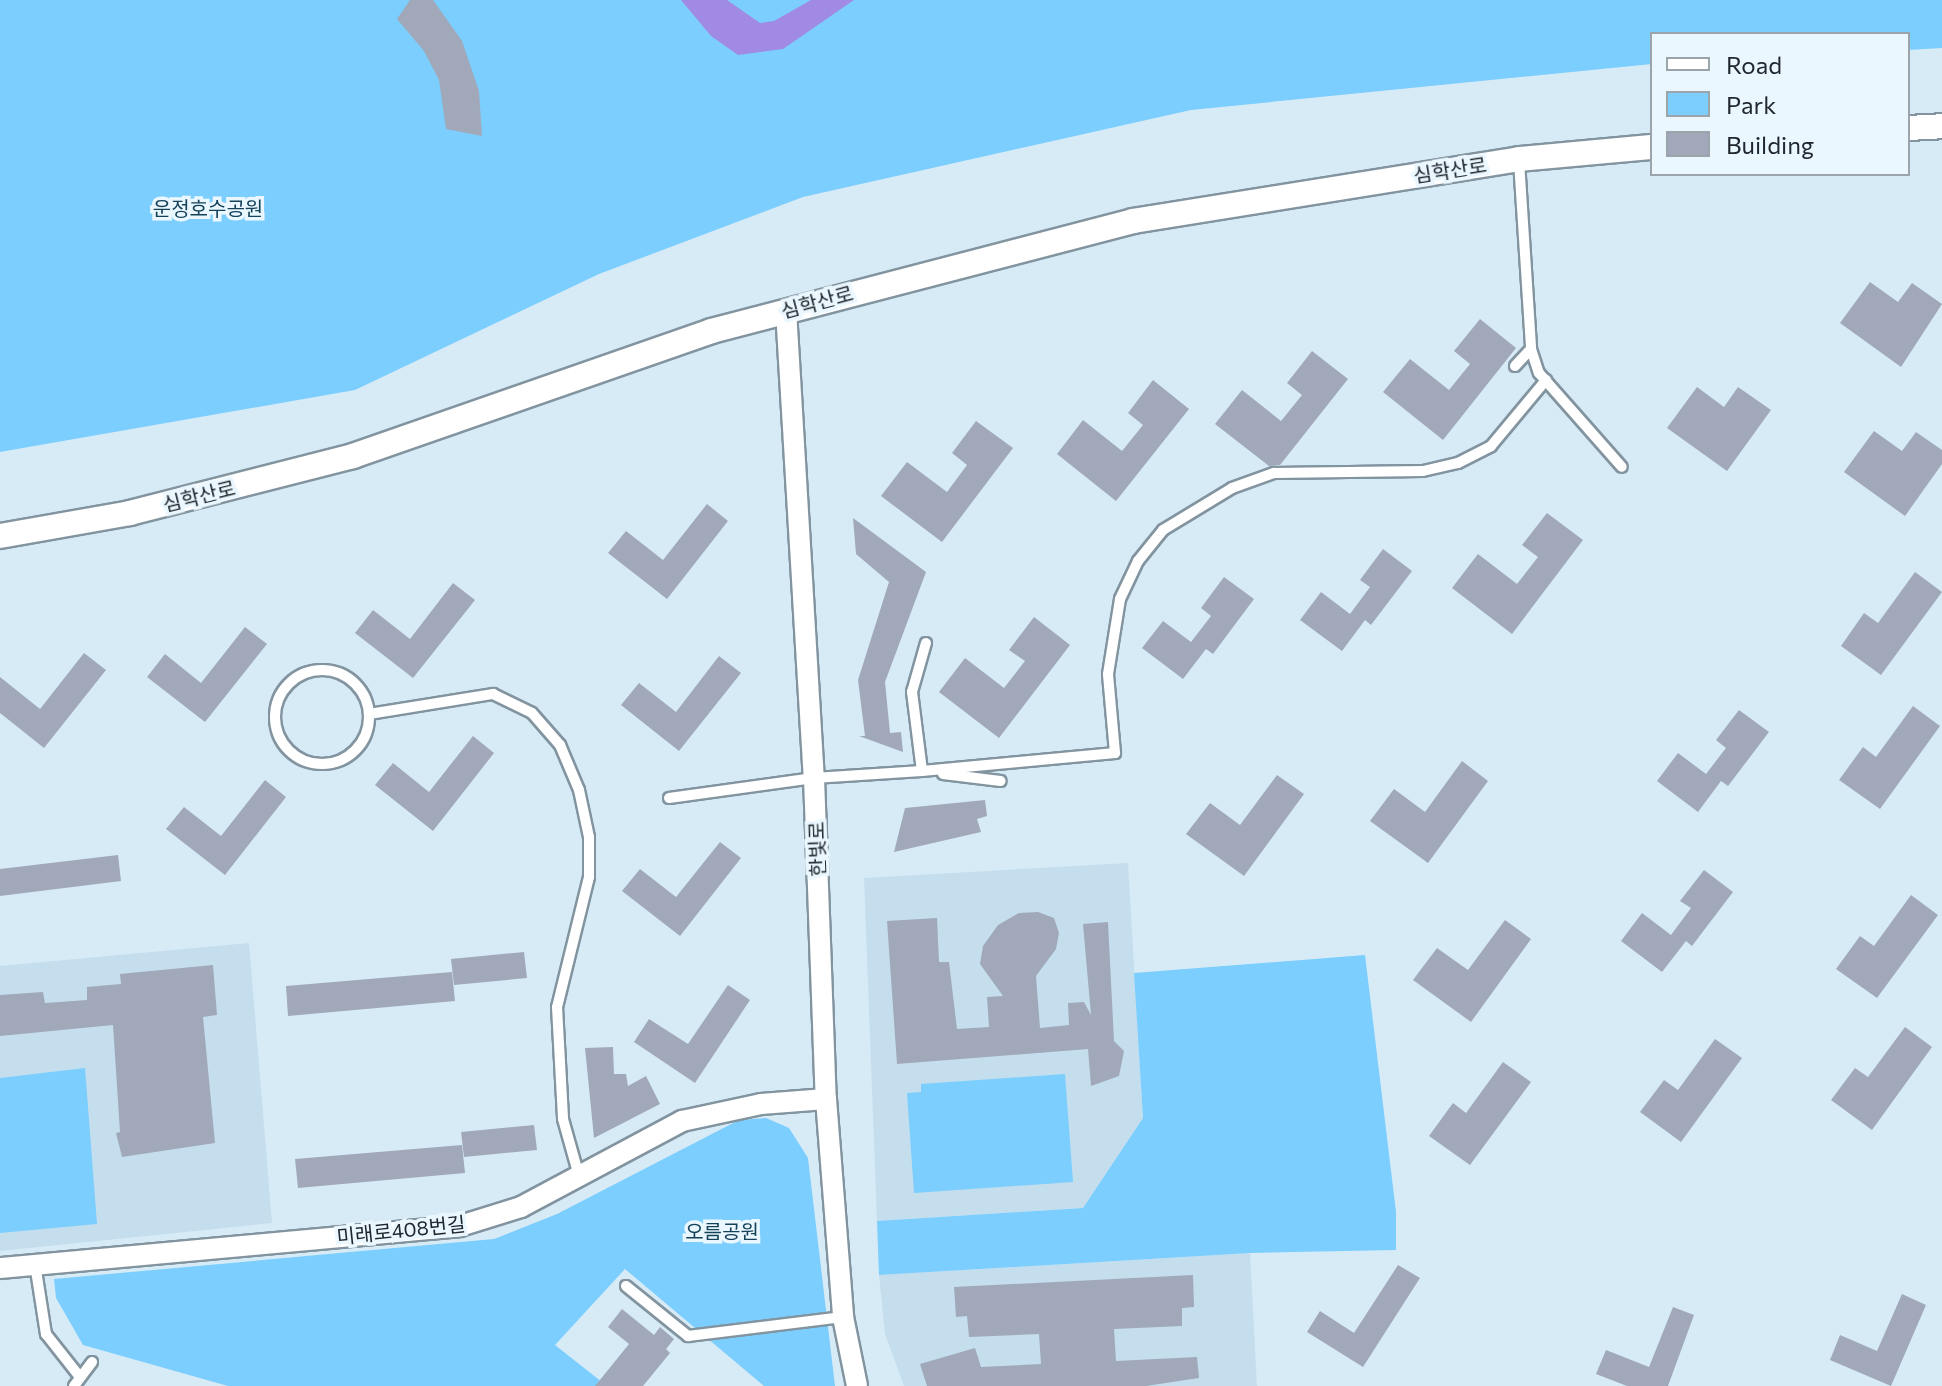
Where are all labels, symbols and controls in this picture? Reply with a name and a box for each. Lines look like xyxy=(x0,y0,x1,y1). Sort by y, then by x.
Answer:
legend xyxy=(1650,32,1910,176)
text: Road xyxy=(1726,50,1782,79)
text: Park xyxy=(1726,90,1776,119)
text: Building xyxy=(1726,130,1814,159)
street label: 심학산로 xyxy=(1412,152,1488,188)
park label: 운정호수공원 xyxy=(153,196,263,220)
street label: 심학산로 xyxy=(778,281,856,323)
street label: 심학산로 xyxy=(160,475,238,517)
street label: 한빛로 xyxy=(804,821,830,877)
street label: 미래로408번길 xyxy=(336,1211,466,1249)
park label: 오름공원 xyxy=(685,1219,759,1243)

